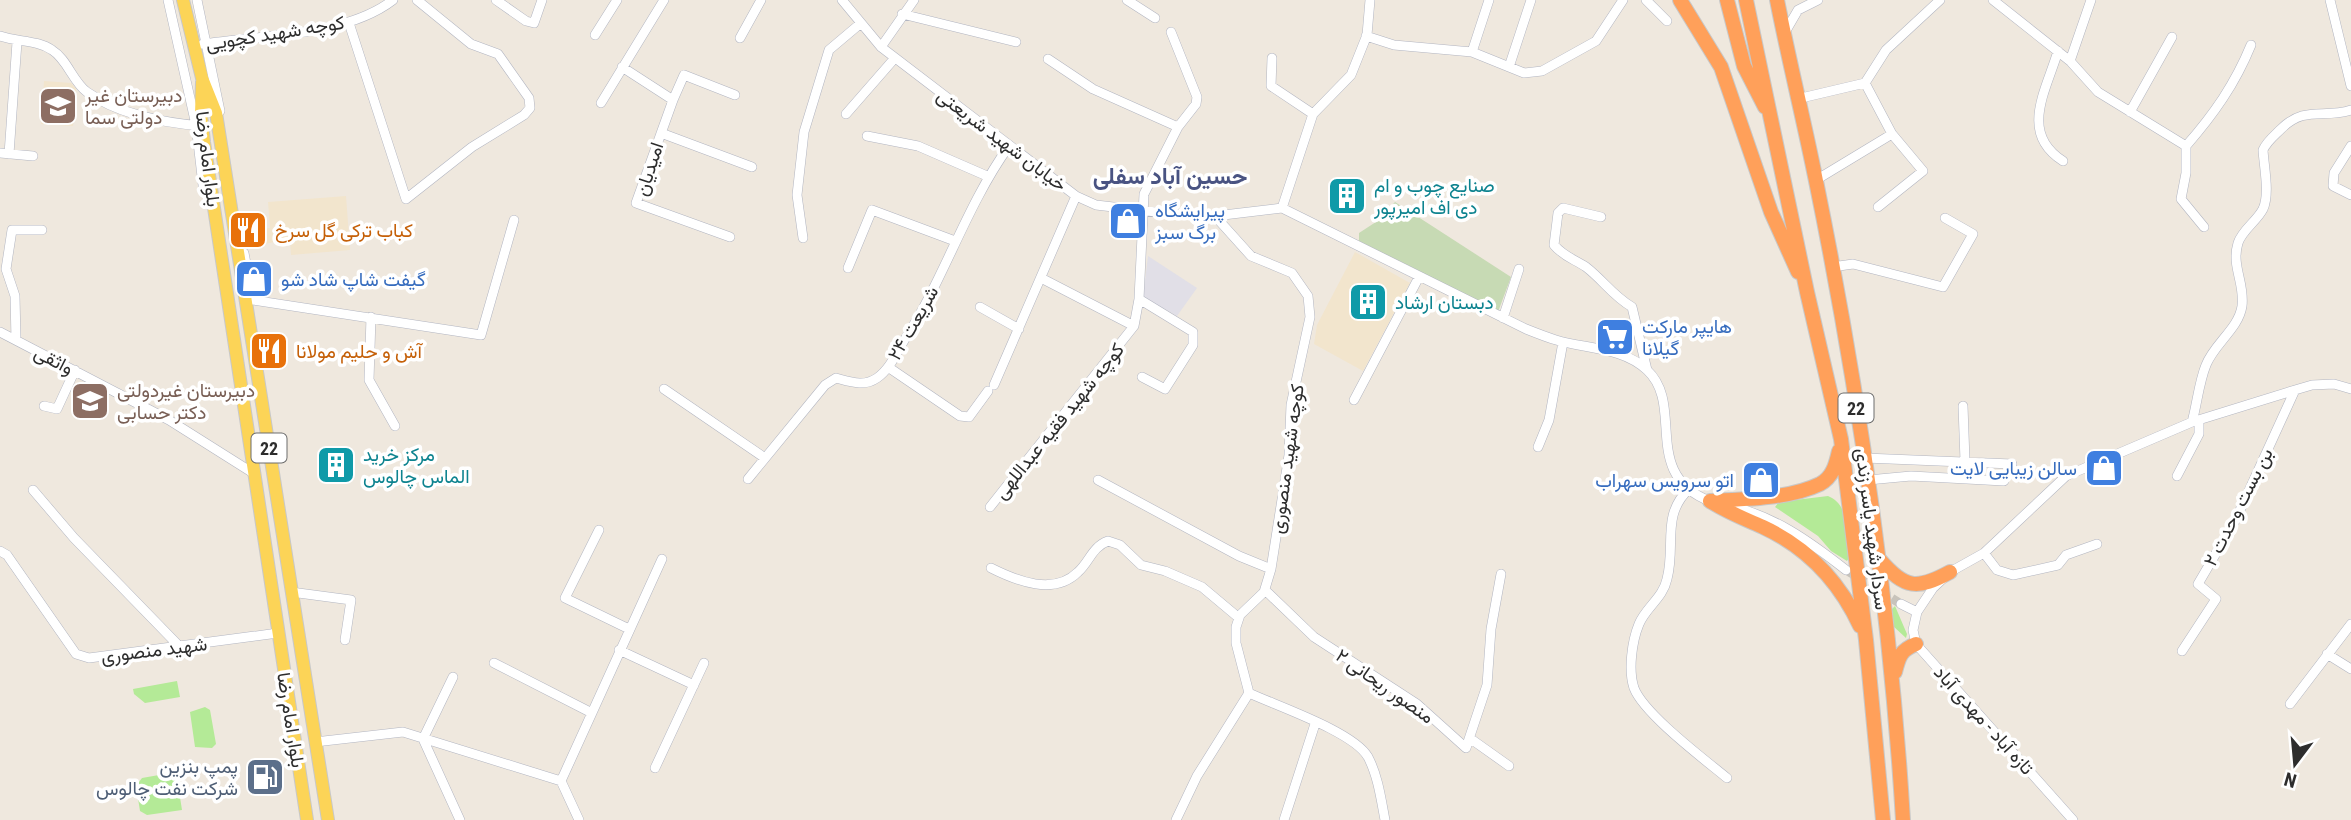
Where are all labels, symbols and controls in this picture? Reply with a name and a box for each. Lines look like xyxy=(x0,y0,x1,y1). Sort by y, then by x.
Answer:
street label: کوچه شهید کچویی xyxy=(204,11,346,57)
place label: دبیرستان غیر دولتی سما xyxy=(84,84,182,129)
street label: خیابان شهید شریعتی xyxy=(933,84,1071,196)
school or university icon: دبیرستان غیر دولتی سما xyxy=(37,85,79,127)
street label: بلوار امام رضا xyxy=(190,110,225,208)
street label: امیدیان xyxy=(630,139,668,199)
district label: حسین آباد سفلی xyxy=(1093,163,1247,190)
place label: صنایع چوب و ام دی اف امیرپور xyxy=(1373,174,1495,221)
building icon: صنایع چوب و ام دی اف امیرپور xyxy=(1326,175,1368,217)
place label: پیرایشگاه برگ سبز xyxy=(1154,199,1225,244)
shop icon: پیرایشگاه برگ سبز xyxy=(1107,200,1149,242)
restaurant icon: کباب ترکی گل سرخ xyxy=(227,209,269,251)
place label: کباب ترکی گل سرخ xyxy=(275,219,413,243)
shop icon: گیفت شاپ شاد شو xyxy=(233,258,275,300)
place label: گیفت شاپ شاد شو xyxy=(281,268,426,293)
building icon: دبستان ارشاد xyxy=(1347,281,1389,323)
street label: شریعت ۲۴ xyxy=(883,282,943,364)
place label: دبستان ارشاد xyxy=(1395,291,1494,314)
place label: هایپر مارکت گیلانا xyxy=(1642,315,1732,360)
supermarket icon: هایپر مارکت گیلانا xyxy=(1594,316,1636,358)
restaurant icon: آش و حلیم مولانا xyxy=(248,330,290,372)
street label: کوچه شهید فقیه عبداللهی xyxy=(989,338,1131,505)
street label: واثقی xyxy=(31,340,77,380)
place label: آش و حلیم مولانا xyxy=(296,340,423,364)
place label: دبیرستان غیردولتی دکتر حسابی xyxy=(117,379,255,424)
school or university icon: دبیرستان غیردولتی دکتر حسابی xyxy=(69,380,111,422)
street label: کوچه شهید منصوری xyxy=(1265,383,1311,536)
road number: 22 xyxy=(1839,394,1874,422)
road number: 22 xyxy=(252,434,286,462)
place label: مرکز خرید الماس چالوس xyxy=(363,443,470,490)
building icon: مرکز خرید الماس چالوس xyxy=(315,444,357,486)
street label: بن بست وحدت ۲ xyxy=(2198,444,2278,570)
street label: سردار شهید یاسر زندی xyxy=(1851,447,1893,611)
shop icon: سالن زیبایی لایت xyxy=(2083,447,2125,489)
place label: سالن زیبایی لایت xyxy=(1950,457,2077,480)
shop icon: اتو سرویس سهراب xyxy=(1740,459,1782,501)
place label: اتو سرویس سهراب xyxy=(1595,469,1734,492)
street label: شهید منصوری xyxy=(99,632,209,668)
street label: منصور ریحانی ۲ xyxy=(1331,644,1439,728)
street label: تازه آباد - مهدی آباد xyxy=(1929,661,2039,779)
street label: بلوار امام رضا xyxy=(271,671,310,770)
north arrow xyxy=(2260,729,2330,799)
place label: پمپ بنزین شرکت نفت چالوس xyxy=(96,755,238,802)
fuel station icon: پمپ بنزین شرکت نفت چالوس xyxy=(244,756,286,798)
text: N xyxy=(2282,767,2299,793)

